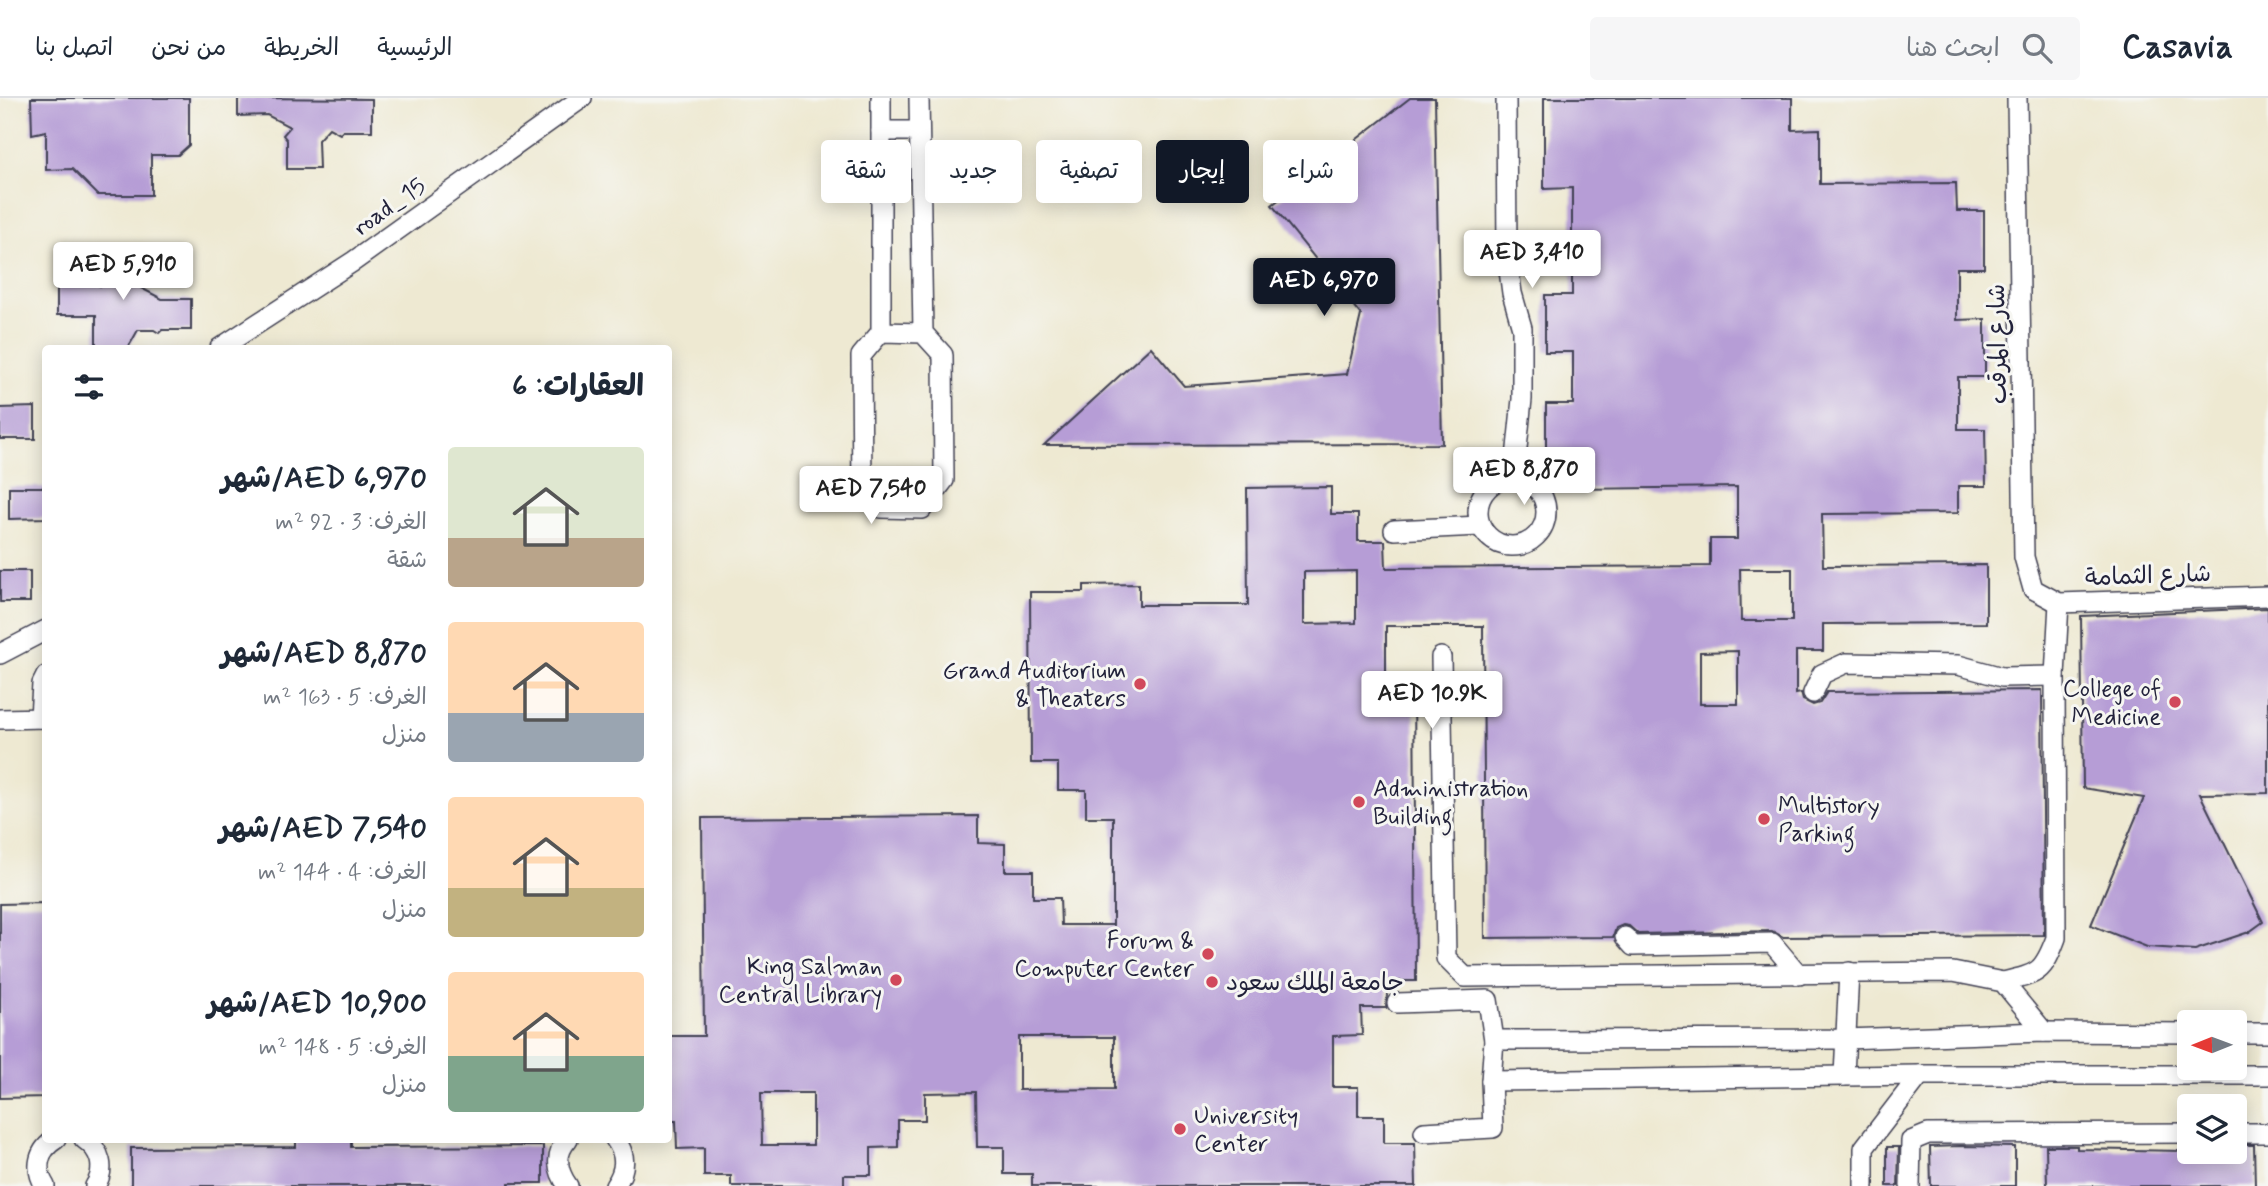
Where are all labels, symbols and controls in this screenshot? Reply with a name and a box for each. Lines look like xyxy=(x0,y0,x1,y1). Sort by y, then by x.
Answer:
search box xyxy=(1590,17,2080,80)
text: Casavia xyxy=(2122,26,2233,70)
icon: search xyxy=(2018,29,2056,67)
text: ابحث هنا xyxy=(1906,32,2000,66)
text: اتصل بنا xyxy=(35,33,113,64)
text: من نحن xyxy=(151,33,226,64)
text: الخريطة xyxy=(264,33,339,64)
text: الرئيسية xyxy=(377,33,453,64)
chip: شقة xyxy=(821,140,911,203)
chip: جديد xyxy=(925,140,1022,203)
chip: تصفية xyxy=(1036,140,1142,203)
chip: إيجار xyxy=(1156,140,1249,203)
chip: شراء xyxy=(1263,140,1358,203)
street label: road_15 xyxy=(347,171,432,243)
pin: AED 3,410 xyxy=(1452,230,1612,290)
text: AED 3,410 xyxy=(1480,238,1584,268)
pin: AED 5,910 xyxy=(43,242,203,302)
text: AED 5,910 xyxy=(69,250,177,280)
pin: AED 6,970 xyxy=(1244,258,1404,318)
text: AED 6,970 xyxy=(1269,266,1379,296)
street label: شارع المرقب xyxy=(1982,284,2015,404)
text: العقارات: 6 xyxy=(512,367,644,406)
icon: filters xyxy=(70,368,108,406)
pin: AED 8,870 xyxy=(1444,448,1604,507)
text: AED 8,870 xyxy=(1469,455,1579,485)
text: AED 6,970/شهر xyxy=(221,459,427,498)
pin: AED 7,540 xyxy=(791,466,951,526)
text: AED 7,540 xyxy=(815,474,927,504)
icon: home xyxy=(504,475,588,559)
text: الغرف: 3 · 92 m² xyxy=(275,508,427,538)
text: شقة xyxy=(387,546,427,576)
street label: شارع الثمامة xyxy=(2084,559,2212,594)
text: AED 8,870/شهر xyxy=(221,634,427,673)
icon: home xyxy=(504,650,588,734)
place label: Grand Auditorium & Theaters xyxy=(943,656,1126,715)
pin: AED 10.9K xyxy=(1352,672,1512,731)
place label: College of Medicine xyxy=(2063,674,2161,733)
marker: Grand Auditorium & Theaters xyxy=(1132,676,1148,692)
text: AED 10.9K xyxy=(1377,679,1487,709)
text: الغرف: 5 · 163 m² xyxy=(263,683,427,713)
marker: College of Medicine xyxy=(2167,694,2183,710)
text: منزل xyxy=(382,721,427,751)
place label: Administration Building xyxy=(1373,774,1528,836)
place label: Multistory Parking xyxy=(1778,791,1880,853)
marker: Administration Building xyxy=(1351,794,1367,810)
text: AED 7,540/شهر xyxy=(219,809,427,848)
marker: Multistory Parking xyxy=(1756,811,1772,827)
icon: home xyxy=(504,825,588,909)
text: الغرف: 4 · 144 m² xyxy=(258,858,427,888)
text: منزل xyxy=(382,896,427,926)
place label: Forum & Computer Center xyxy=(1014,926,1195,985)
marker: Forum & Computer Center xyxy=(1200,946,1216,962)
place label: King Salman Central Library xyxy=(719,952,882,1011)
place label: جامعة الملك سعود xyxy=(1226,968,1404,999)
marker: King Salman Central Library xyxy=(888,972,904,988)
marker: جامعة الملك سعود xyxy=(1204,974,1220,990)
text: AED 10,900/شهر xyxy=(208,984,427,1023)
icon: home xyxy=(504,1000,588,1084)
north arrow xyxy=(2177,1010,2247,1080)
map controls xyxy=(2177,1010,2247,1164)
text: الغرف: 5 · 148 m² xyxy=(259,1033,427,1063)
text: منزل xyxy=(382,1071,427,1101)
button: layers xyxy=(2177,1094,2247,1164)
place label: University Center xyxy=(1194,1101,1298,1160)
marker: University Center xyxy=(1172,1121,1188,1137)

